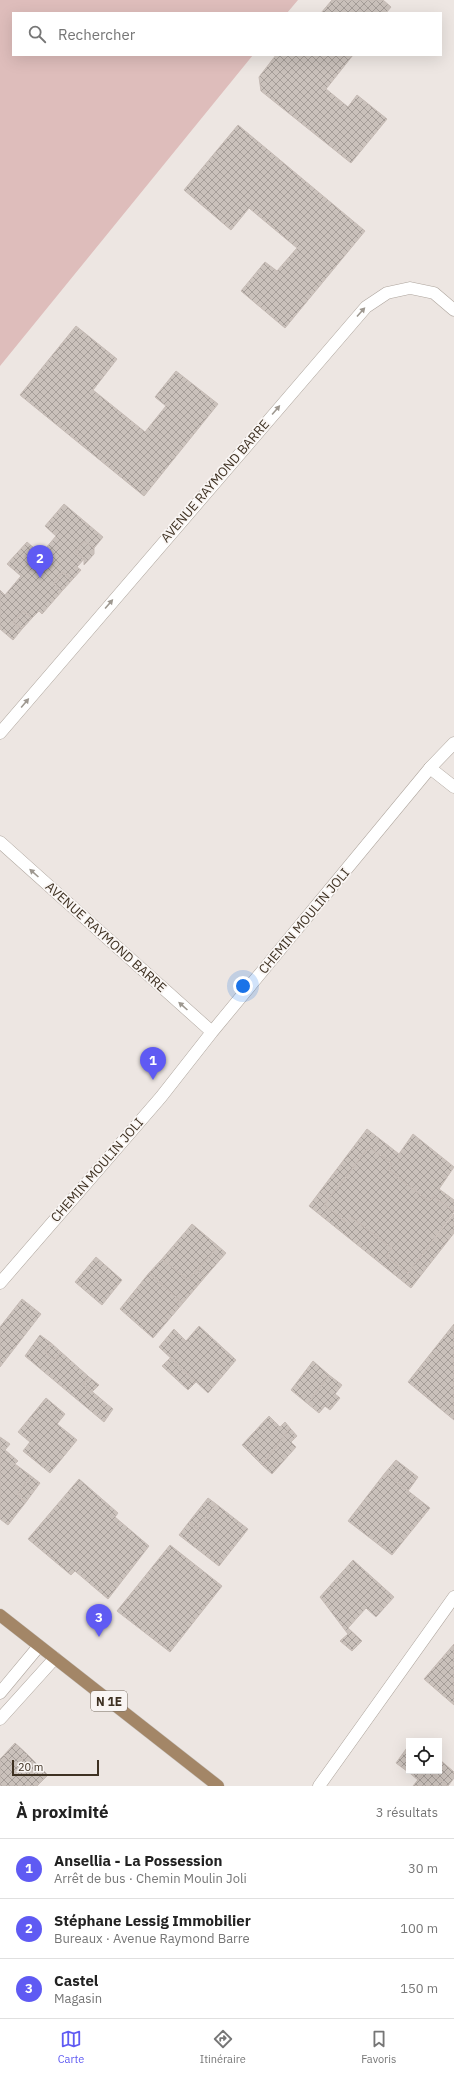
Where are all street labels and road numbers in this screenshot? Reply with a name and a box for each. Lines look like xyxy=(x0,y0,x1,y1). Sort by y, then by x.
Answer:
street label: AVENUE RAYMOND BARRE xyxy=(157,416,273,546)
street label: CHEMIN MOULIN JOLI xyxy=(255,865,353,977)
street label: AVENUE RAYMOND BARRE xyxy=(42,878,170,996)
street label: CHEMIN MOULIN JOLI xyxy=(47,1114,147,1226)
road number: N 1E xyxy=(91,1691,127,1711)

